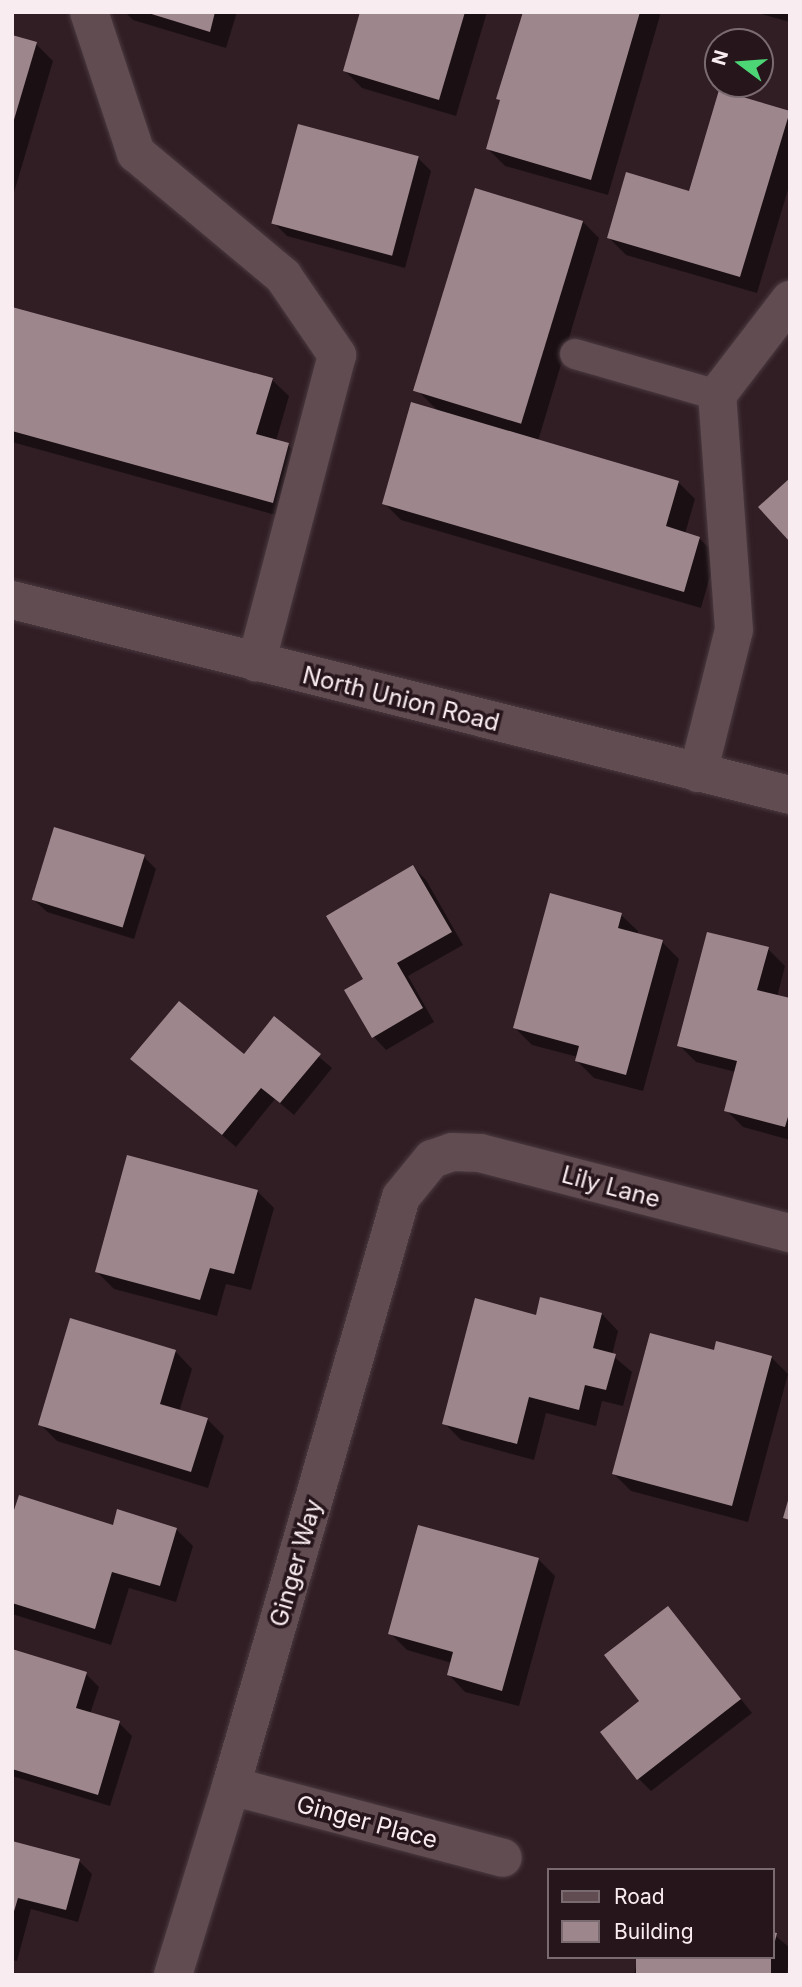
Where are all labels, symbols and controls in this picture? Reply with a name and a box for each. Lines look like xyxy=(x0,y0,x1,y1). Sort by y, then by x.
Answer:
north arrow xyxy=(704,28,774,98)
text: N xyxy=(707,48,733,68)
street label: North Union Road xyxy=(300,661,502,737)
street label: Lily Lane xyxy=(559,1160,663,1214)
street label: Ginger Way xyxy=(264,1496,328,1630)
street label: Ginger Place xyxy=(293,1789,441,1855)
legend xyxy=(546,1868,774,1959)
text: Road xyxy=(614,1884,665,1909)
text: Building xyxy=(614,1919,694,1944)

